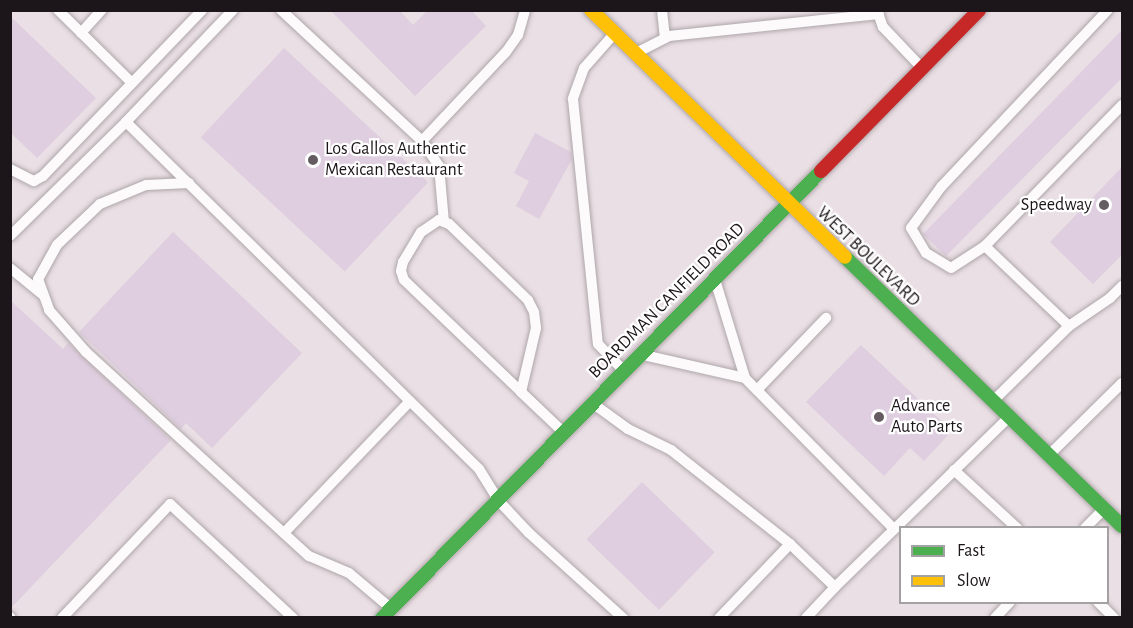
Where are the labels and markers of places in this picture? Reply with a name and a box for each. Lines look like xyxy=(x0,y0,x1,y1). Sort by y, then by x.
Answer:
place label: Los Gallos Authentic Mexican Restaurant xyxy=(325,139,466,182)
marker: Los Gallos Authentic Mexican Restaurant xyxy=(306,153,320,167)
place label: Speedway xyxy=(1021,194,1092,216)
marker: Speedway xyxy=(1097,198,1111,212)
place label: Advance Auto Parts xyxy=(891,396,963,438)
marker: Advance Auto Parts xyxy=(872,410,886,424)

